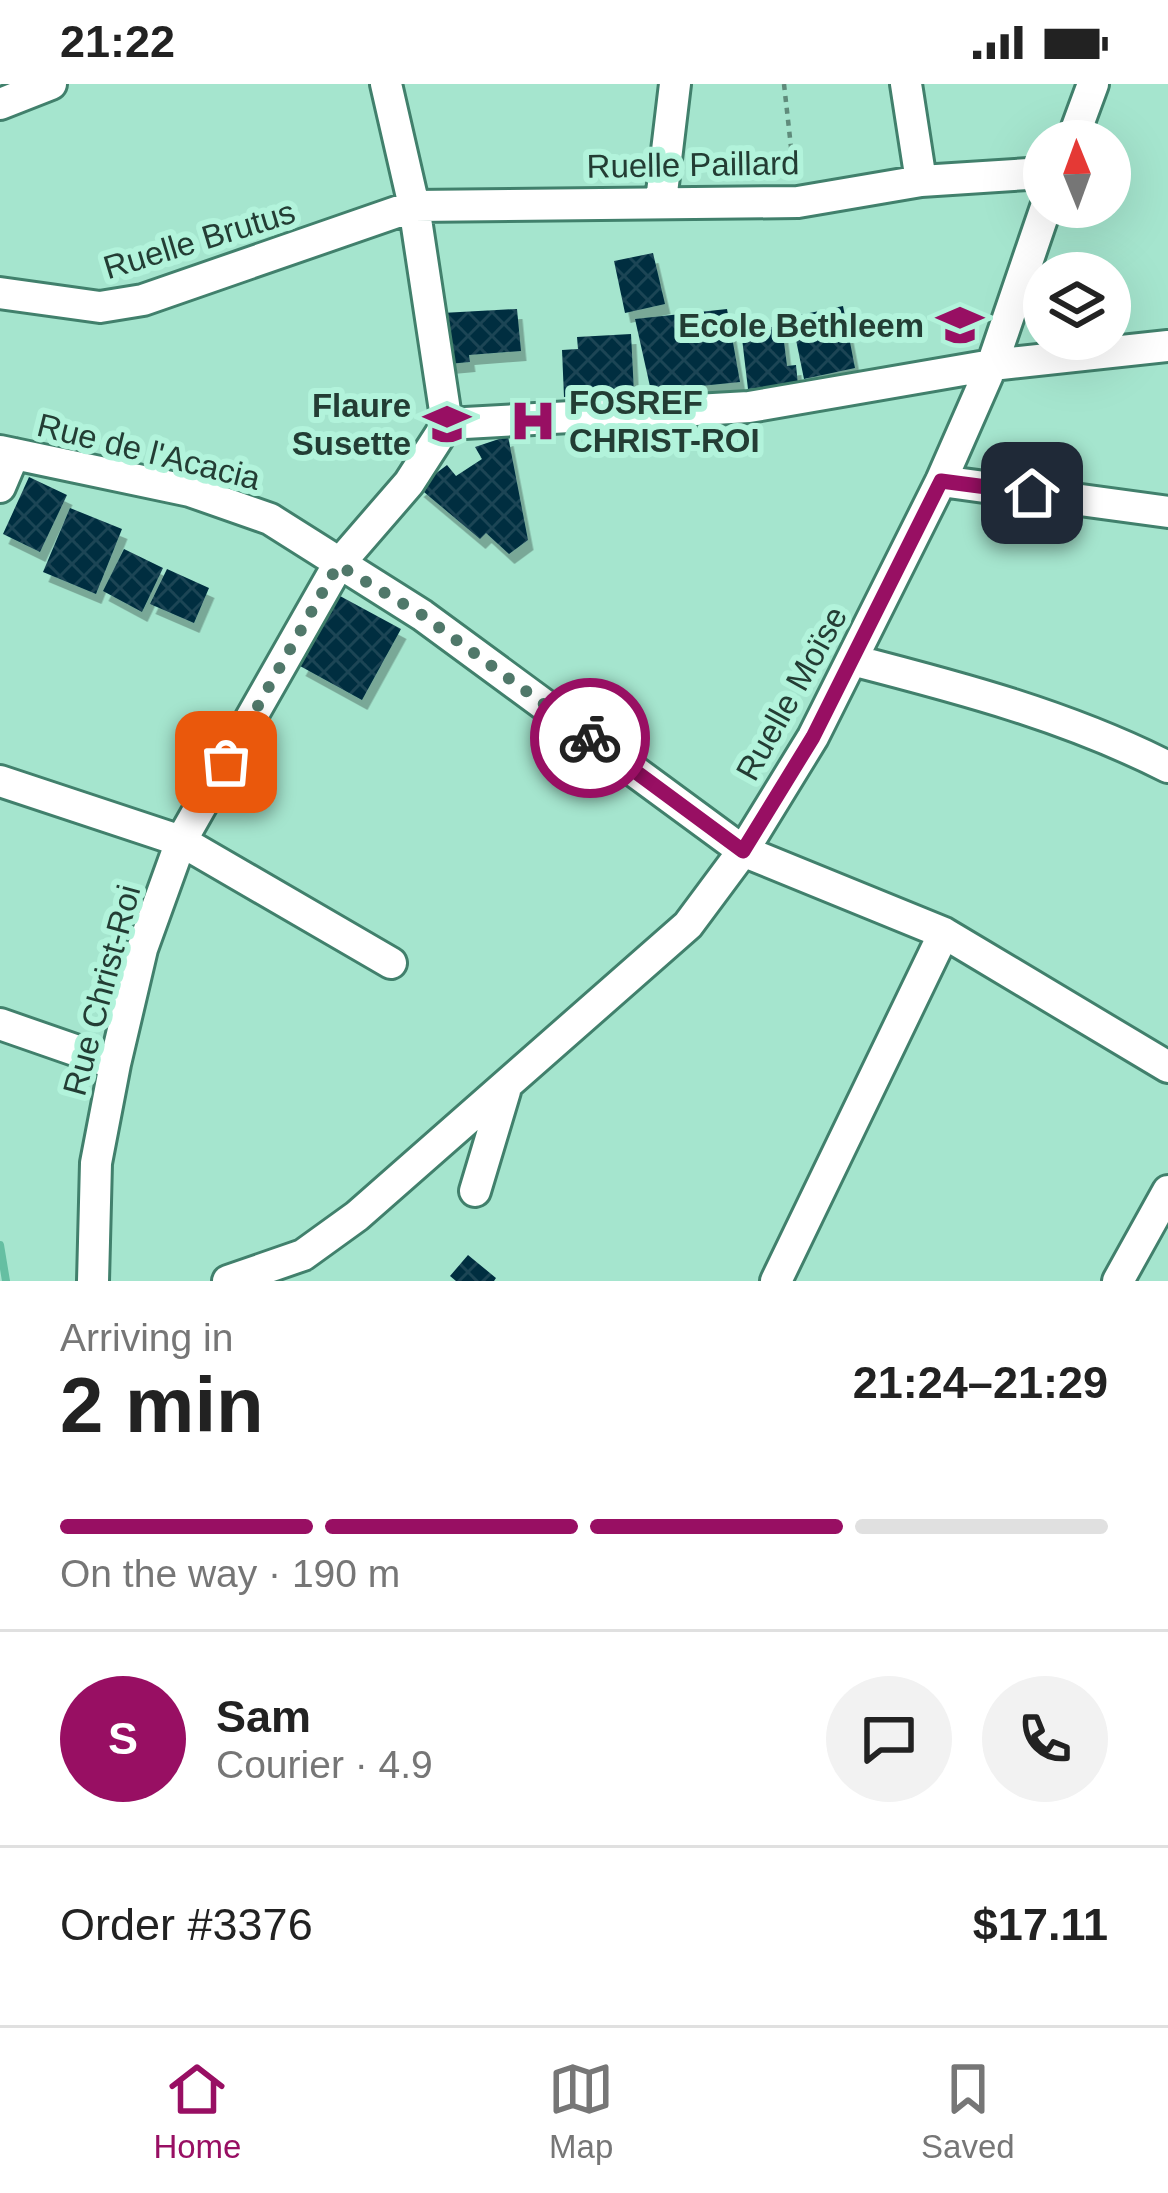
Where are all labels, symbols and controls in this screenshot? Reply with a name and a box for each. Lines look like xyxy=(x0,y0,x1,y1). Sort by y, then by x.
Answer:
text: 21:22 xyxy=(60,16,175,67)
north arrow xyxy=(1023,120,1131,228)
map controls xyxy=(1023,120,1131,360)
street label: Ruelle Paillard xyxy=(586,144,800,185)
street label: Ruelle Brutus xyxy=(99,193,299,286)
button: layers xyxy=(1023,252,1131,360)
school or university icon: Ecole Bethleem xyxy=(935,300,985,350)
place label: Ecole Bethleem xyxy=(678,307,924,344)
place label: FOSREF CHRIST-ROI xyxy=(569,384,760,459)
place label: Flaure Susette xyxy=(292,387,411,462)
hospital icon: FOSREF CHRIST-ROI xyxy=(508,396,558,446)
school or university icon: Flaure Susette xyxy=(422,399,472,449)
street label: Rue de l'Acacia xyxy=(34,406,265,497)
pin xyxy=(981,442,1083,544)
icon: home xyxy=(999,460,1065,526)
street label: Ruelle Moïse xyxy=(729,600,854,786)
courier xyxy=(530,678,650,798)
icon: bike xyxy=(557,705,623,771)
pin xyxy=(175,711,277,813)
icon: bag xyxy=(193,729,259,795)
street label: Rue Christ-Roi xyxy=(56,881,147,1099)
text: Arriving in xyxy=(60,1316,233,1359)
text: 21:24–21:29 xyxy=(853,1357,1108,1408)
text: 2 min xyxy=(60,1361,264,1449)
text: On the way · 190 m xyxy=(60,1552,400,1595)
button: chat xyxy=(826,1676,952,1802)
button: phone xyxy=(982,1676,1108,1802)
text: Sam xyxy=(216,1691,311,1742)
text: S xyxy=(108,1713,138,1764)
text: Courier · 4.9 xyxy=(216,1743,433,1786)
text: Order #3376 xyxy=(60,1899,313,1950)
text: $17.11 xyxy=(973,1899,1108,1950)
tab: Home xyxy=(153,2056,241,2166)
tab: Map xyxy=(548,2056,614,2166)
tab: Saved xyxy=(921,2056,1015,2166)

